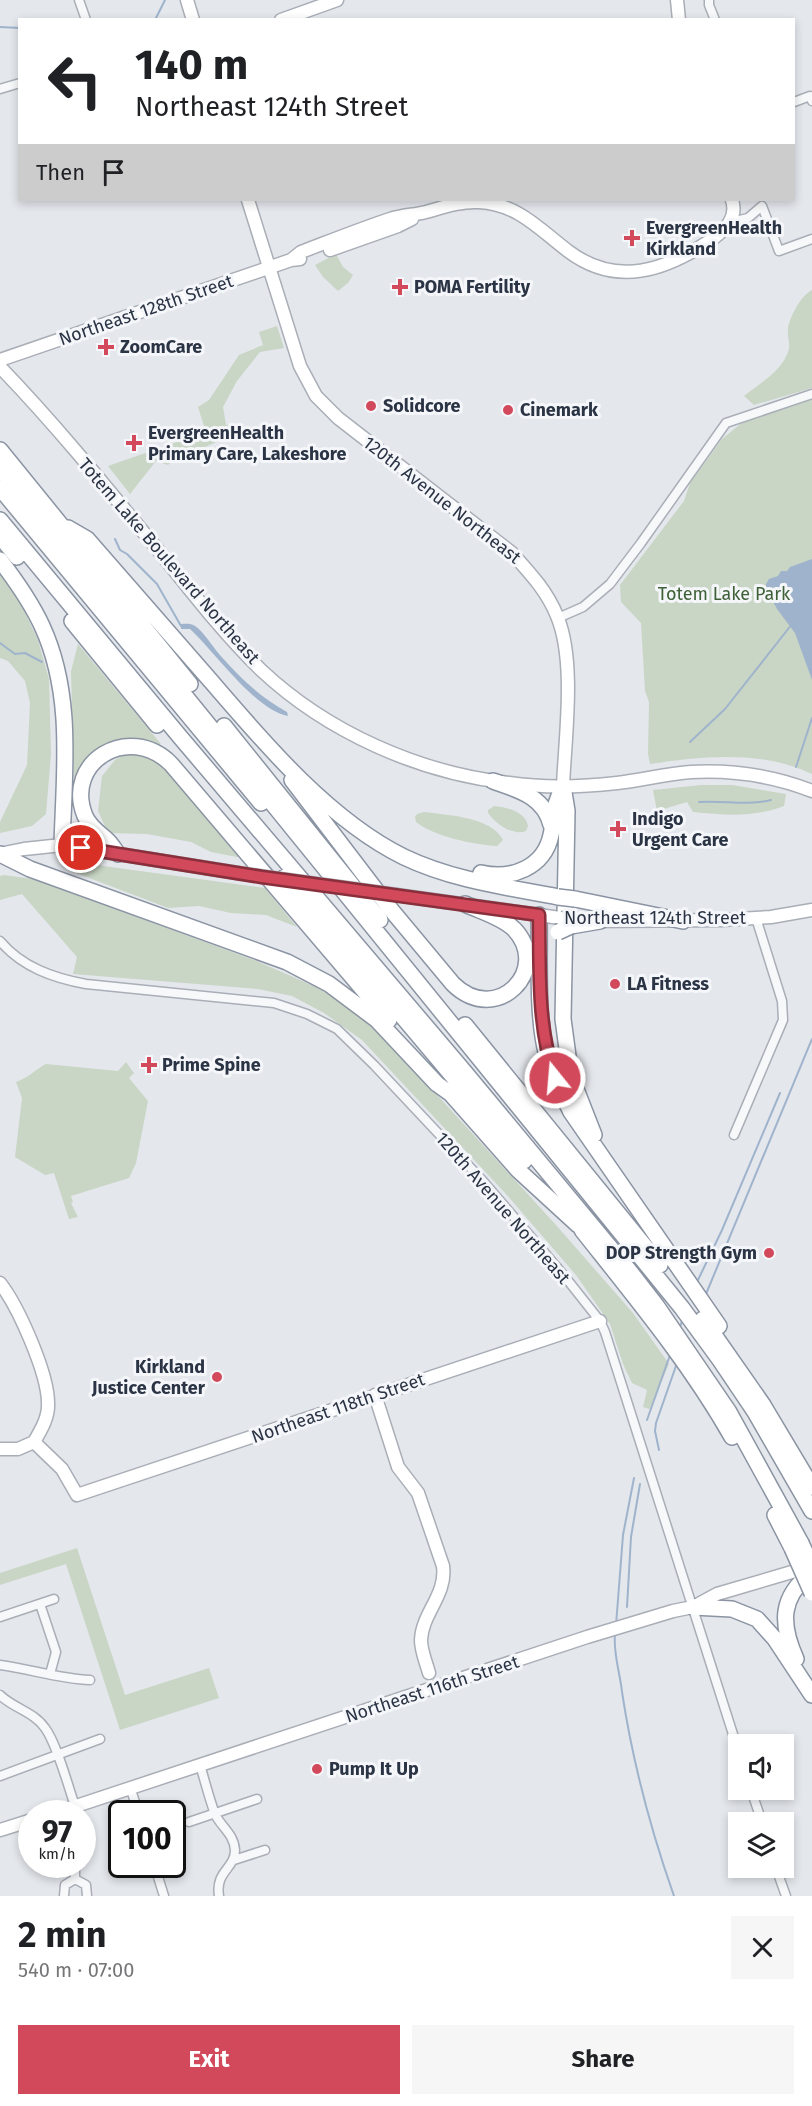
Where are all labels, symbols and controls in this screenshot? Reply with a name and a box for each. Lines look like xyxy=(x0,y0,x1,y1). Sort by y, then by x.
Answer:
text: 140 m xyxy=(135,40,248,90)
icon: left xyxy=(36,42,114,120)
text: Northeast 124th Street xyxy=(135,91,408,123)
icon: arrive xyxy=(97,156,130,189)
text: Then xyxy=(36,159,85,186)
place label: EvergreenHealth Kirkland xyxy=(646,217,782,260)
marker: EvergreenHealth Kirkland xyxy=(623,229,641,247)
street label: Northeast 128th Street xyxy=(56,270,237,350)
place label: POMA Fertility xyxy=(414,276,531,298)
marker: POMA Fertility xyxy=(391,278,409,296)
place label: ZoomCare xyxy=(120,336,202,358)
marker: ZoomCare xyxy=(97,338,115,356)
place label: Solidcore xyxy=(383,395,460,417)
marker: Solidcore xyxy=(364,399,378,413)
place label: Cinemark xyxy=(520,399,599,421)
marker: Cinemark xyxy=(501,403,515,417)
place label: EvergreenHealth Primary Care, Lakeshore xyxy=(148,422,346,465)
street label: 120th Avenue Northeast xyxy=(359,432,526,569)
marker: EvergreenHealth Primary Care, Lakeshore xyxy=(125,434,143,452)
street label: Totem Lake Boulevard Northeast xyxy=(74,454,265,669)
park label: Totem Lake Park xyxy=(658,583,791,605)
place label: Indigo Urgent Care xyxy=(632,808,728,851)
marker: Indigo Urgent Care xyxy=(609,820,627,838)
pin xyxy=(55,822,106,873)
icon: arrive xyxy=(64,831,97,864)
street label: Northeast 124th Street xyxy=(564,907,747,929)
place label: LA Fitness xyxy=(627,973,709,995)
marker: LA Fitness xyxy=(608,977,622,991)
position arrow xyxy=(523,1046,587,1110)
place label: Prime Spine xyxy=(162,1054,261,1076)
marker: Prime Spine xyxy=(140,1056,158,1074)
street label: 120th Avenue Northeast xyxy=(431,1128,575,1289)
place label: DOP Strength Gym xyxy=(606,1242,757,1264)
marker: DOP Strength Gym xyxy=(762,1246,776,1260)
place label: Kirkland Justice Center xyxy=(91,1356,206,1399)
street label: Northeast 118th Street xyxy=(249,1368,428,1448)
marker: Kirkland Justice Center xyxy=(210,1370,224,1384)
street label: Northeast 116th Street xyxy=(342,1650,522,1727)
map controls xyxy=(728,1734,794,1878)
button: sound xyxy=(728,1734,794,1800)
place label: Pump It Up xyxy=(329,1758,419,1780)
marker: Pump It Up xyxy=(310,1762,324,1776)
speed limit sign: 100 xyxy=(108,1800,186,1878)
button: layers xyxy=(728,1812,794,1878)
text: 97 xyxy=(42,1814,72,1850)
text: km/h xyxy=(38,1845,76,1863)
text: 2 min xyxy=(18,1913,107,1957)
button: close xyxy=(731,1916,794,1979)
text: 540 m · 07:00 xyxy=(18,1958,134,1982)
button: Exit xyxy=(18,2025,400,2094)
button: Share xyxy=(412,2025,794,2094)

